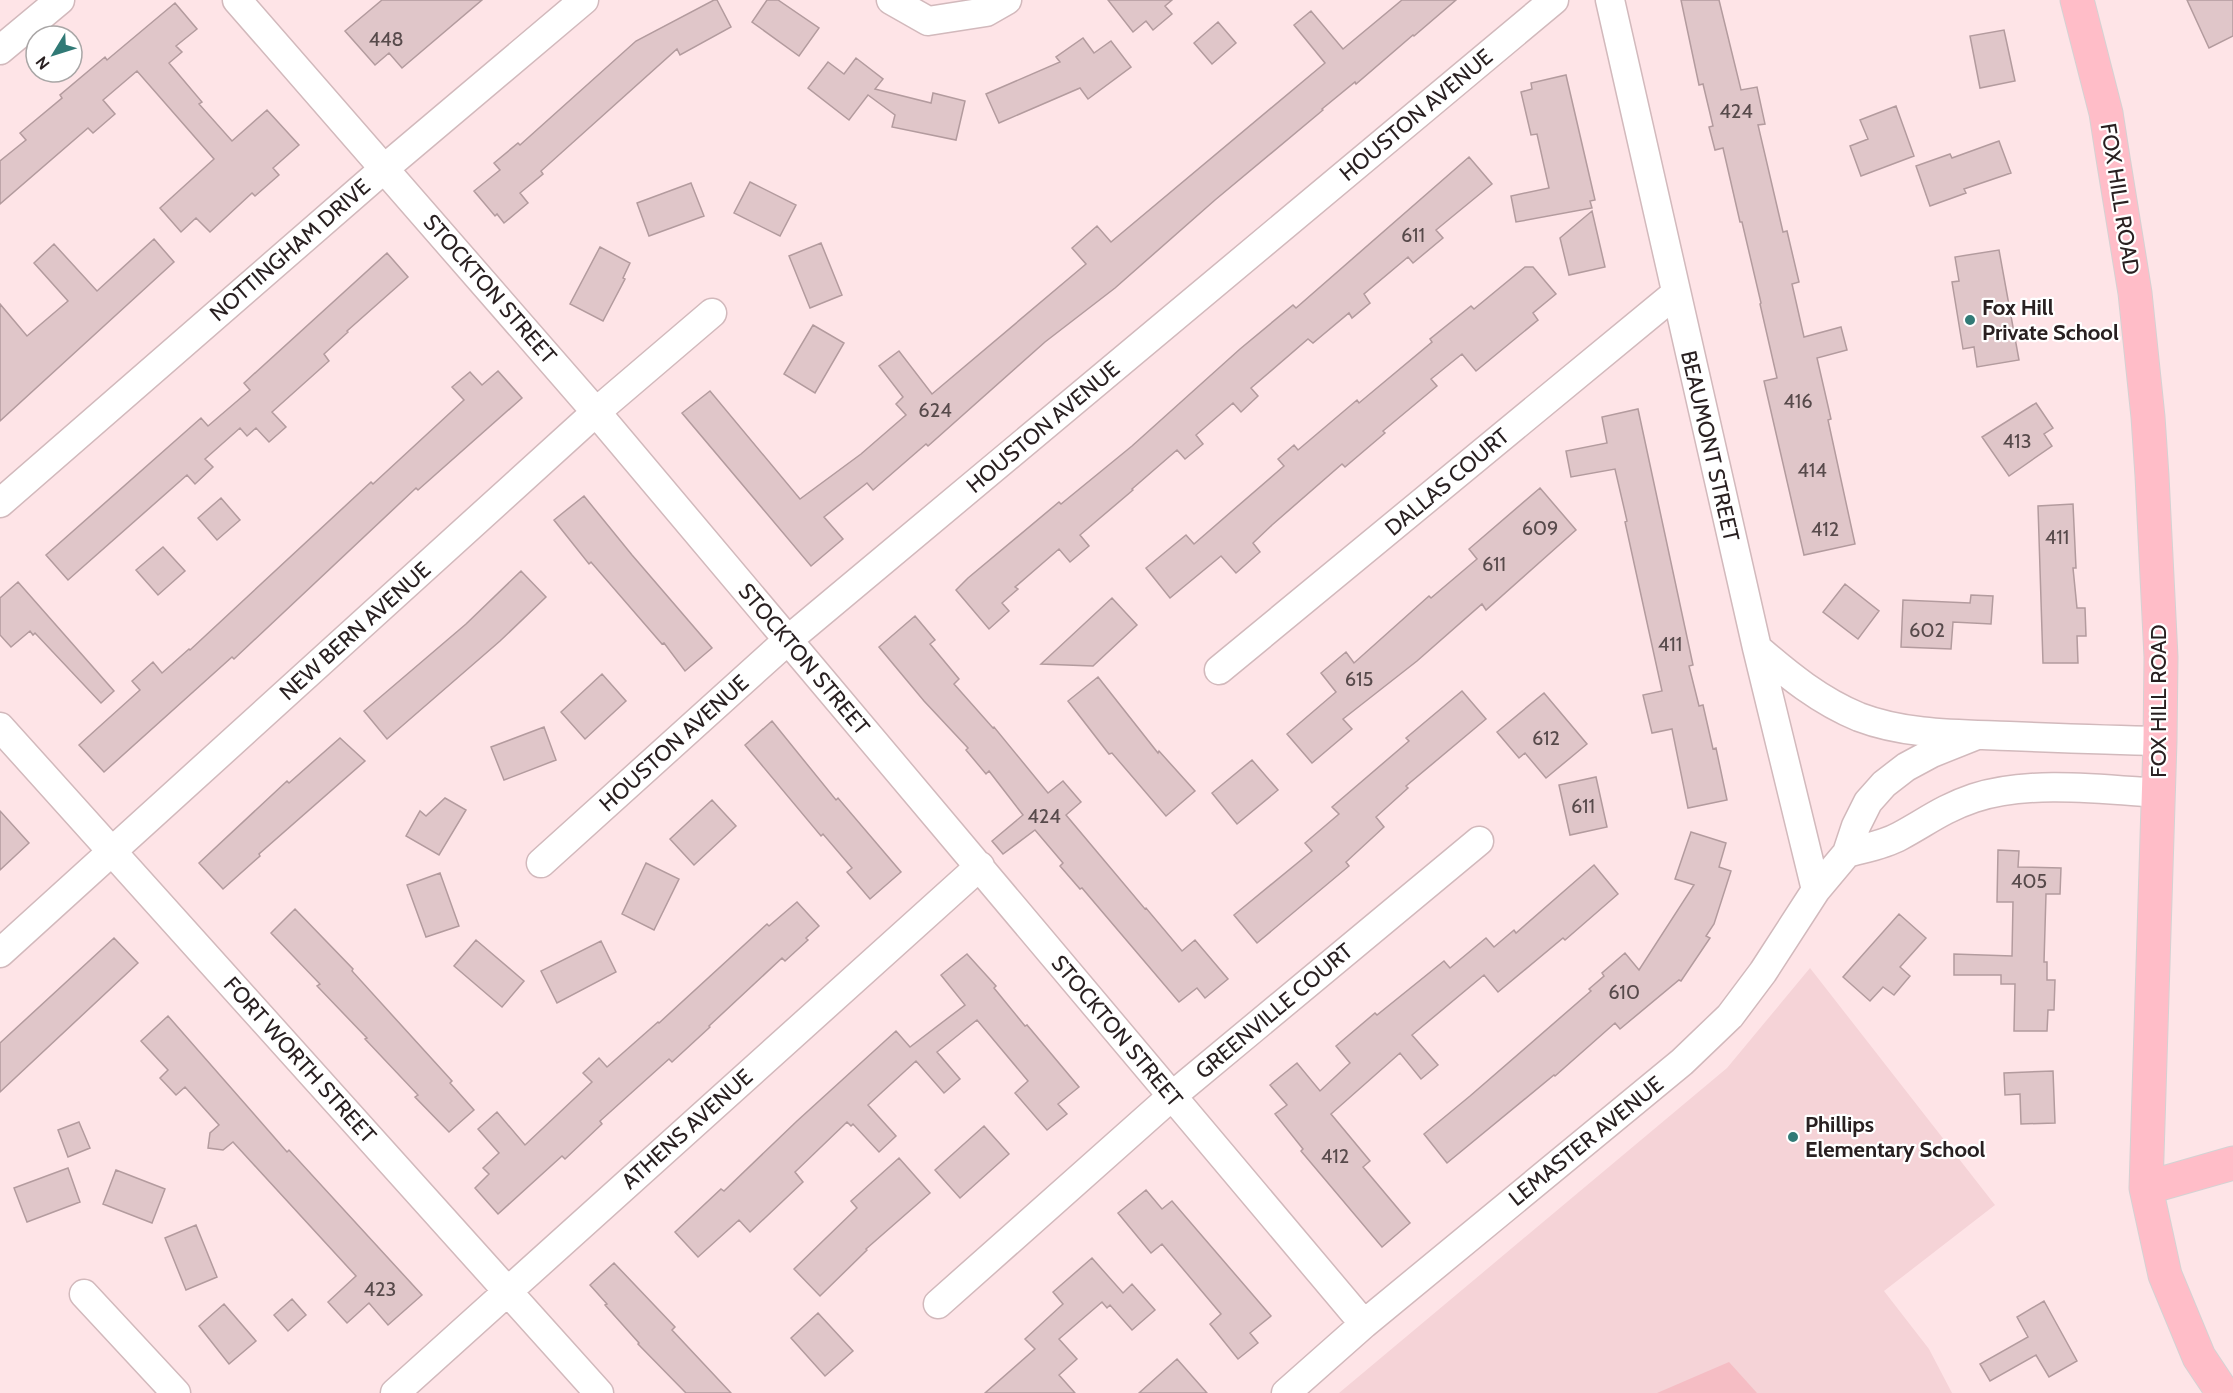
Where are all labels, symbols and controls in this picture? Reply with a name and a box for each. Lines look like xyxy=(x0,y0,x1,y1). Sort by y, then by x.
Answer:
north arrow xyxy=(24,24,84,84)
house number: 448 xyxy=(368,27,404,51)
street label: HOUSTON AVENUE xyxy=(1334,43,1498,187)
text: N xyxy=(32,53,54,73)
house number: 424 xyxy=(1719,99,1753,123)
street label: FOX HILL ROAD xyxy=(2095,121,2145,277)
street label: NOTTINGHAM DRIVE xyxy=(204,173,376,327)
street label: STOCKTON STREET xyxy=(418,209,563,370)
house number: 611 xyxy=(1401,223,1425,247)
place label: Fox Hill Private School xyxy=(1982,294,2119,346)
marker: Fox Hill Private School xyxy=(1963,313,1977,327)
street label: BEAUMONT STREET xyxy=(1675,348,1745,544)
street label: HOUSTON AVENUE xyxy=(961,355,1125,499)
house number: 416 xyxy=(1783,389,1813,413)
house number: 624 xyxy=(918,398,952,422)
street label: DALLAS COURT xyxy=(1380,422,1515,542)
house number: 413 xyxy=(2003,429,2031,453)
house number: 414 xyxy=(1797,458,1827,482)
house number: 609 xyxy=(1522,516,1558,540)
house number: 412 xyxy=(1811,517,1839,541)
house number: 411 xyxy=(2045,525,2069,549)
house number: 611 xyxy=(1482,552,1506,576)
street label: NEW BERN AVENUE xyxy=(274,556,436,706)
street label: STOCKTON STREET xyxy=(733,578,875,740)
house number: 602 xyxy=(1909,618,1945,642)
street label: FOX HILL ROAD xyxy=(2145,624,2172,778)
house number: 411 xyxy=(1658,632,1682,656)
house number: 615 xyxy=(1345,667,1373,691)
street label: HOUSTON AVENUE xyxy=(594,669,754,817)
house number: 612 xyxy=(1532,726,1560,750)
house number: 611 xyxy=(1571,794,1595,818)
house number: 424 xyxy=(1027,804,1061,828)
house number: 405 xyxy=(2011,869,2047,893)
street label: GREENVILLE COURT xyxy=(1190,937,1358,1085)
street label: STOCKTON STREET xyxy=(1046,950,1188,1112)
street label: FORT WORTH STREET xyxy=(218,971,382,1149)
house number: 610 xyxy=(1608,980,1640,1004)
street label: ATHENS AVENUE xyxy=(616,1063,758,1195)
street label: LEMASTER AVENUE xyxy=(1503,1070,1669,1212)
place label: Phillips Elementary School xyxy=(1805,1111,1985,1163)
marker: Phillips Elementary School xyxy=(1786,1130,1800,1144)
house number: 412 xyxy=(1321,1144,1349,1168)
house number: 423 xyxy=(364,1277,396,1301)

